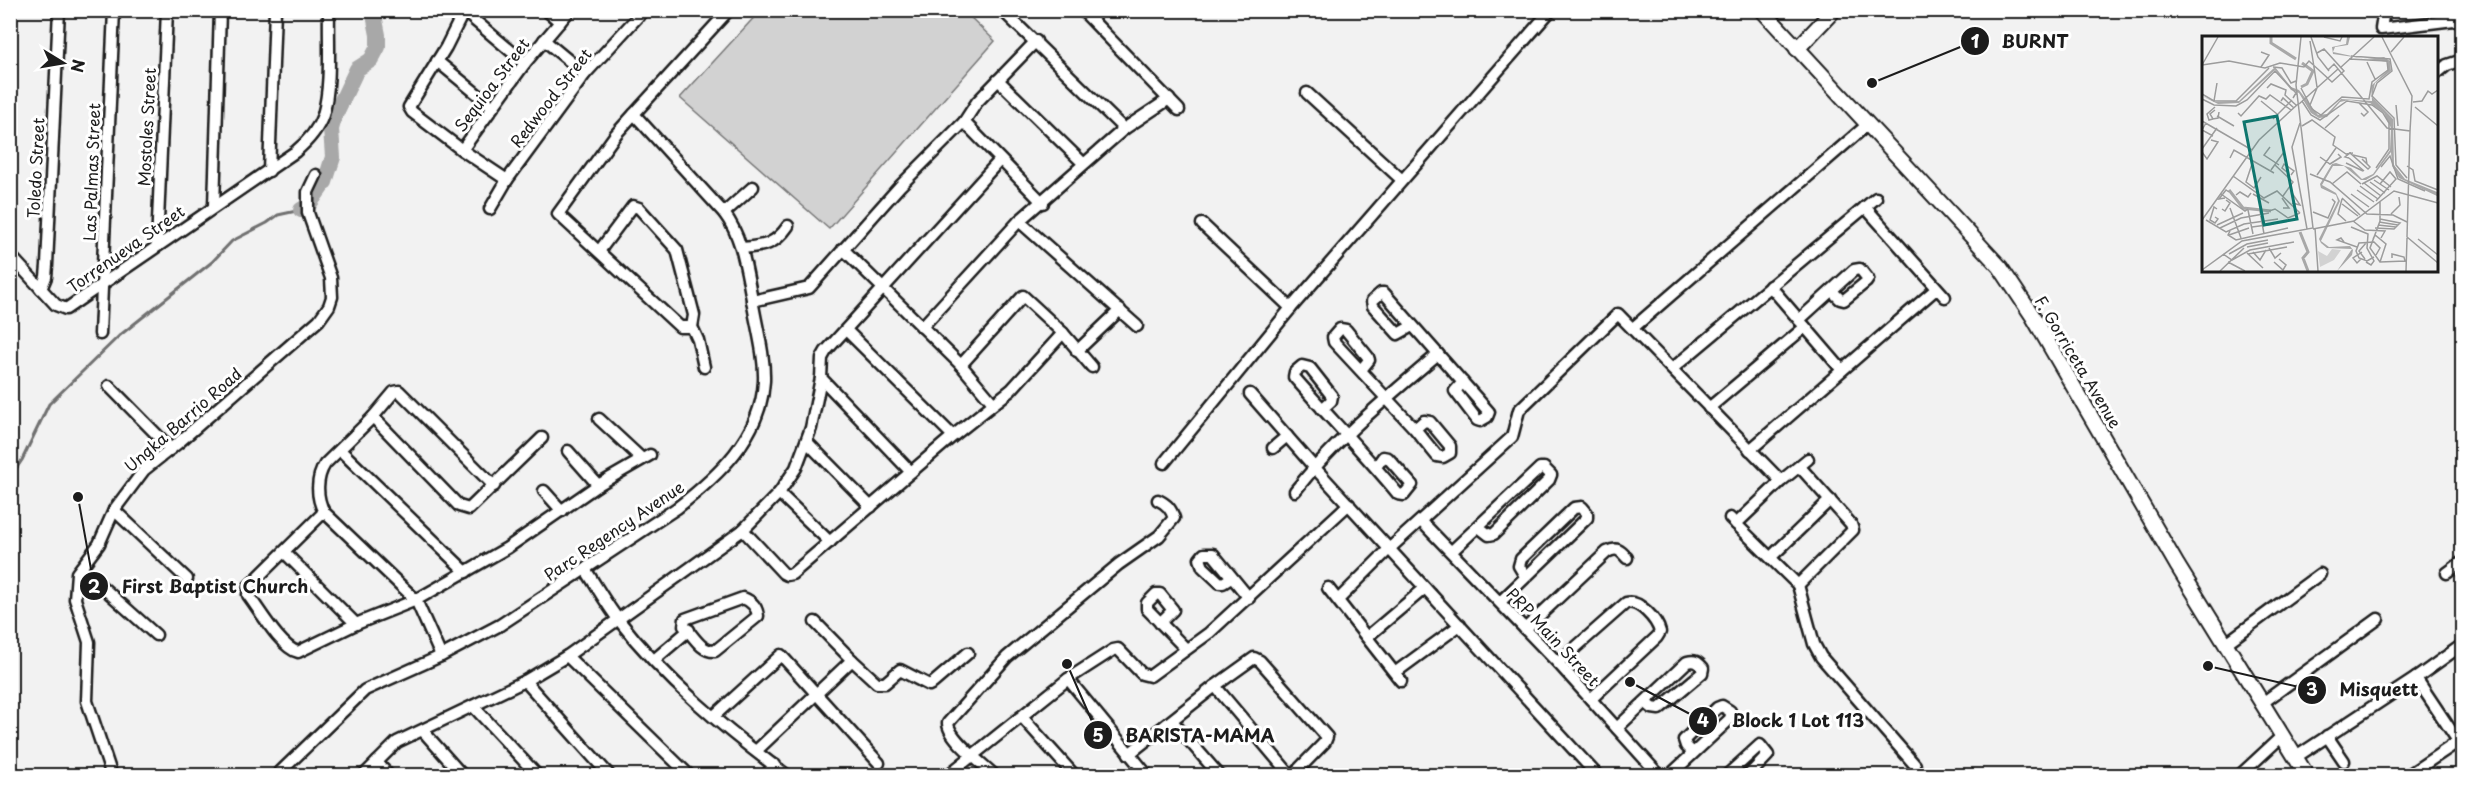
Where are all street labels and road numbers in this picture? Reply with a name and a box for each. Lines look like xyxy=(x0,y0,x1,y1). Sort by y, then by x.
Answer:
street label: Sequioa Street xyxy=(448,32,535,136)
street label: Redwood Street xyxy=(504,42,597,152)
street label: Mostoles Street xyxy=(131,67,161,187)
street label: Las Palmas Street xyxy=(77,102,105,241)
street label: Toledo Street xyxy=(20,117,50,219)
street label: Torrenueva Street xyxy=(62,198,189,298)
street label: F. Gorriceta Avenue xyxy=(2030,291,2128,432)
street label: Ungka Barrio Road xyxy=(118,361,246,477)
street label: Parc Regency Avenue xyxy=(539,474,688,586)
street label: PRP Main Street xyxy=(1502,582,1606,691)

